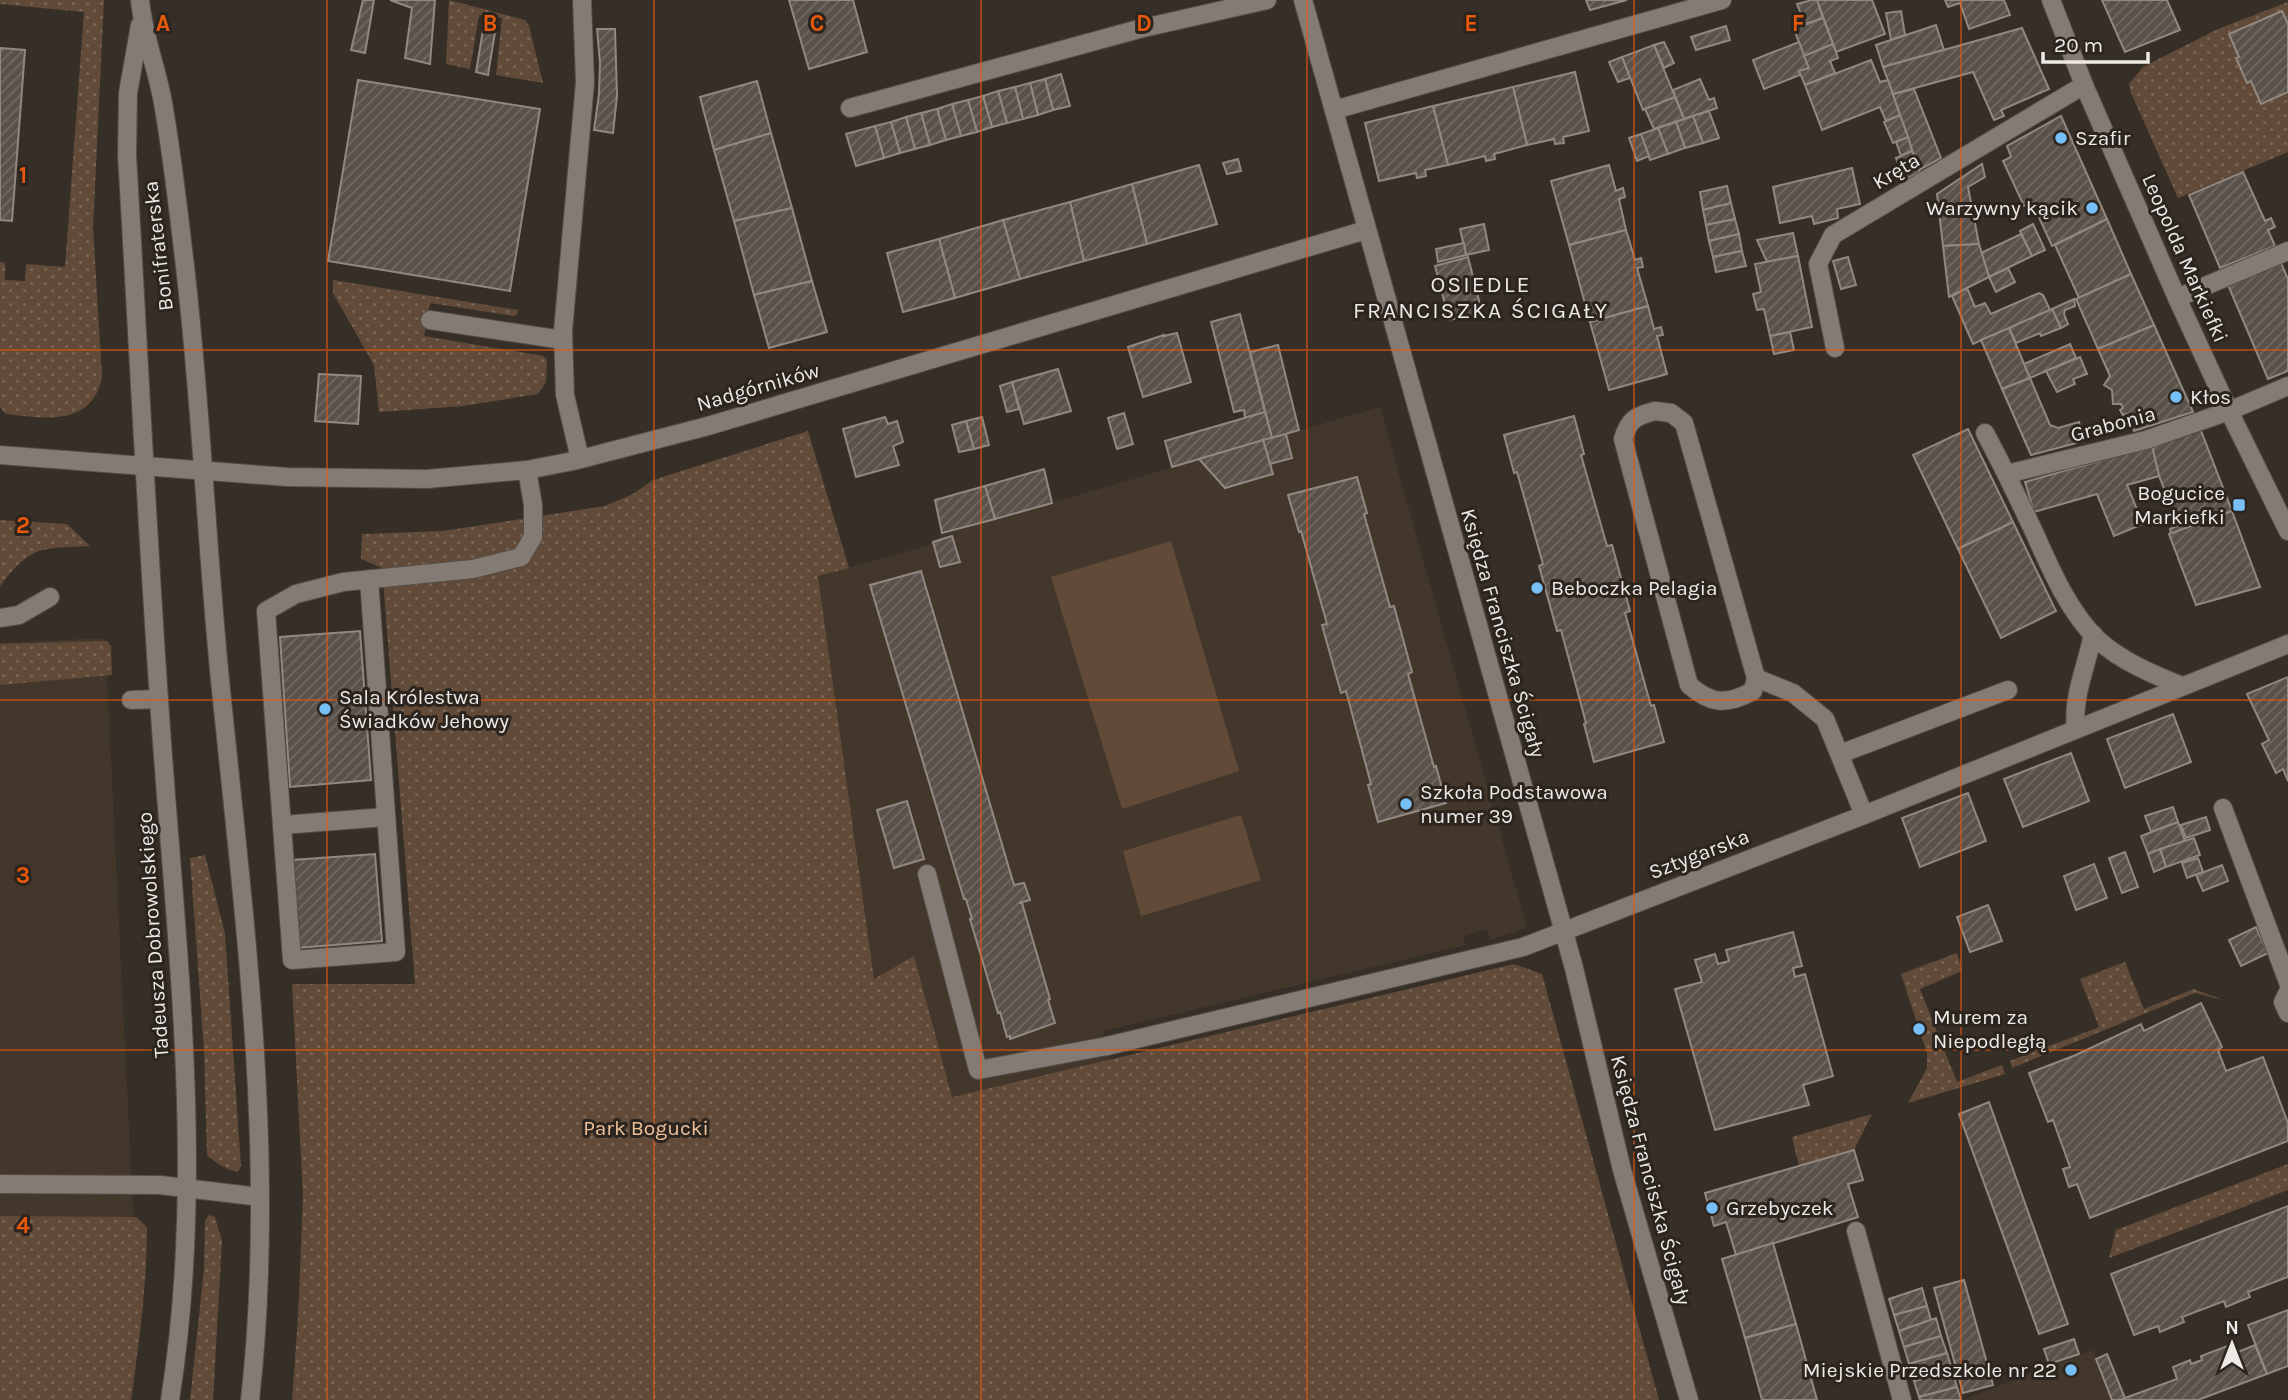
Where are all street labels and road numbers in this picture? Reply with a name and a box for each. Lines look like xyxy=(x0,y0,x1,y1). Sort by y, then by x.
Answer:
street label: Kręta xyxy=(1868,148,1924,194)
street label: Leopolda Markiefki xyxy=(2137,170,2233,346)
street label: Bonifraterska xyxy=(138,180,178,312)
street label: Nadgórników xyxy=(694,358,822,416)
street label: Grabonia xyxy=(2068,401,2158,447)
street label: Księdza Franciszka Ścigały xyxy=(1456,506,1550,761)
street label: Tadeusza Dobrowolskiego xyxy=(132,811,174,1059)
street label: Sztygarska xyxy=(1645,824,1753,884)
street label: Księdza Franciszka Ścigały xyxy=(1606,1052,1696,1308)

